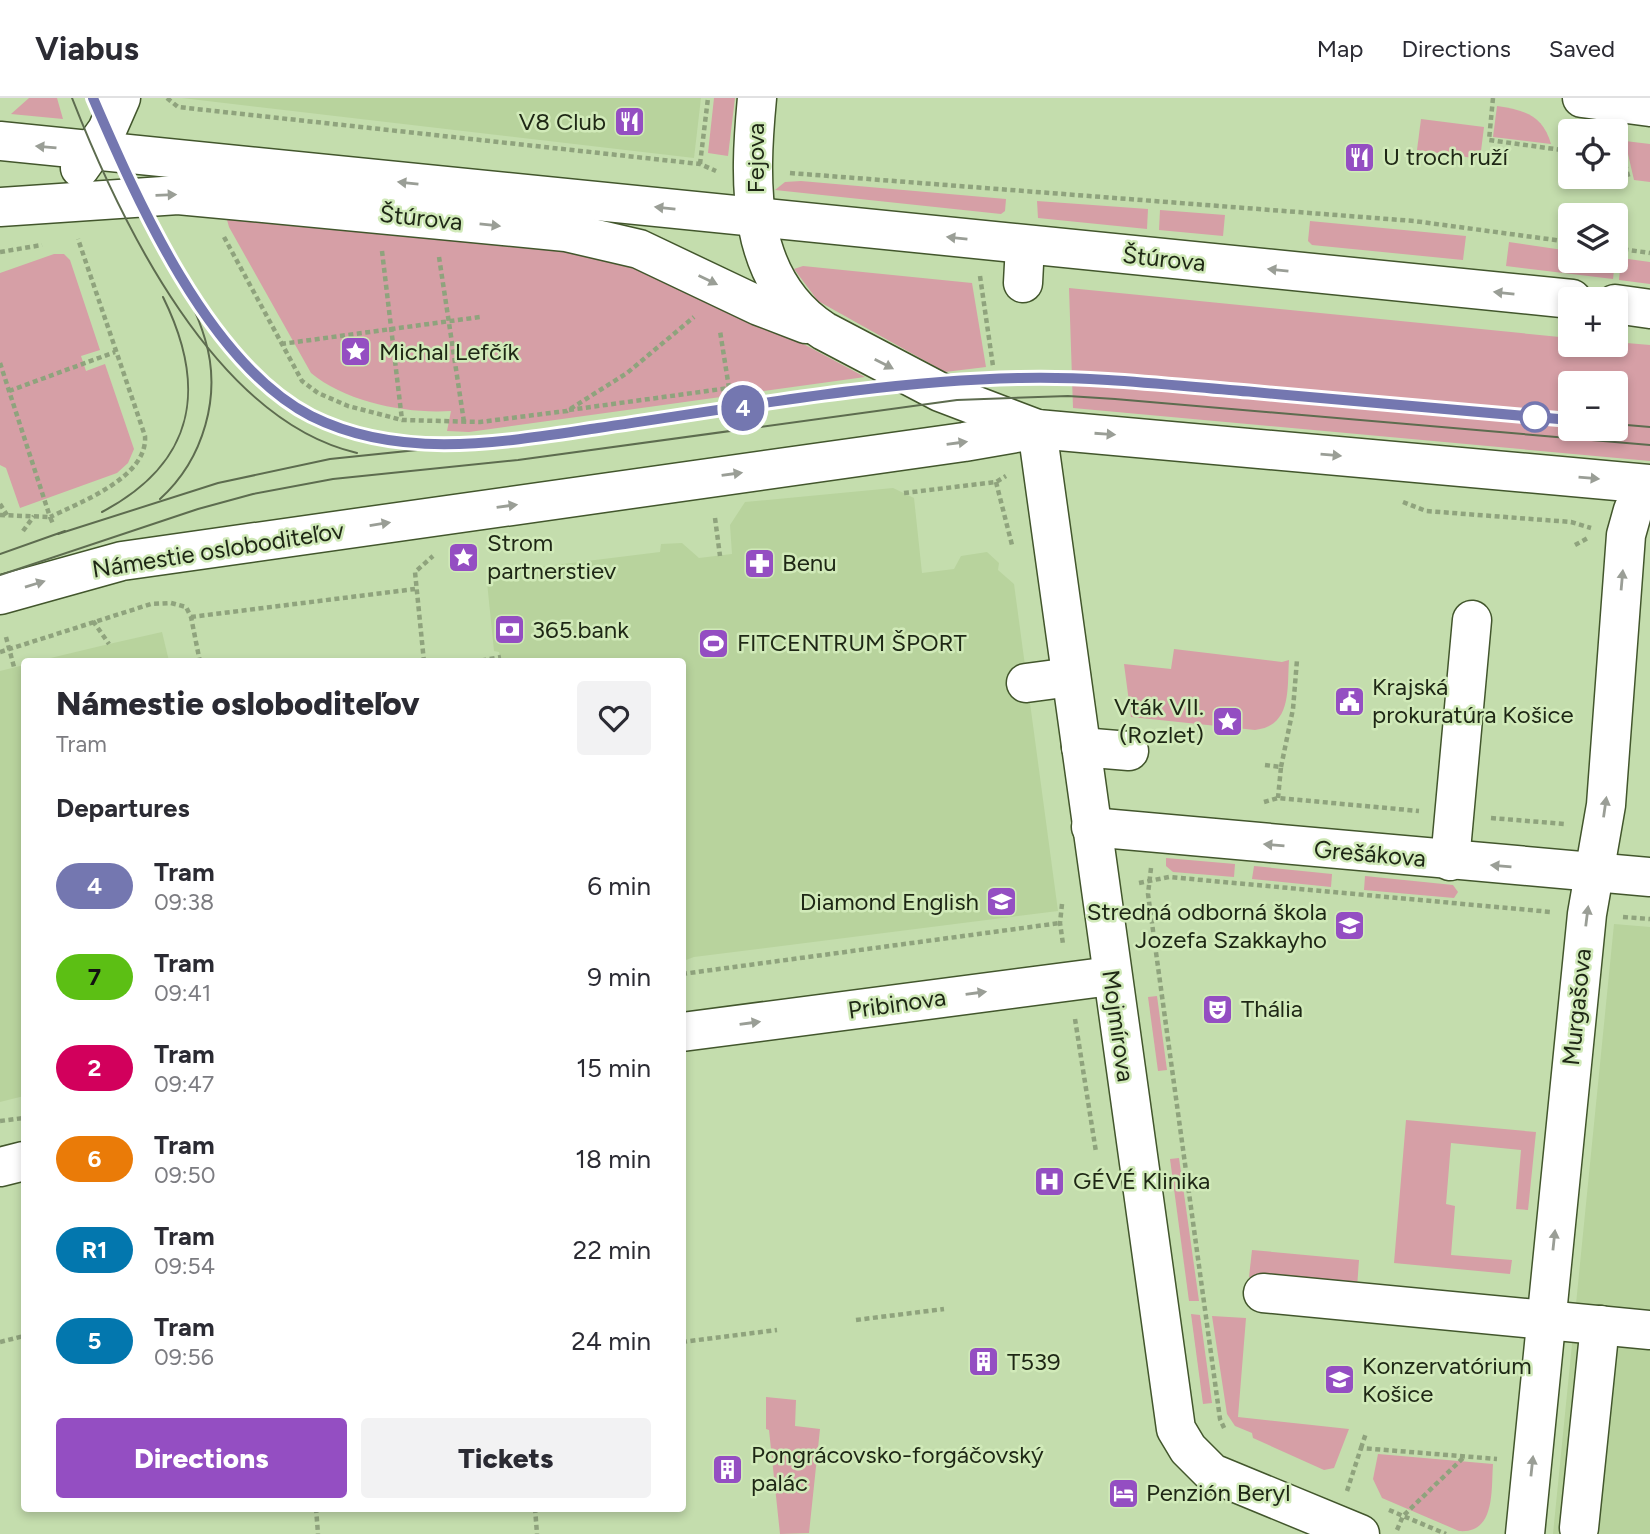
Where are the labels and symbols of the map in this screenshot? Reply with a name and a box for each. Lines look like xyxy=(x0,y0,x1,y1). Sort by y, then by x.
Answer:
restaurant icon: V8 Club xyxy=(612,105,646,139)
place label: V8 Club xyxy=(519,107,606,136)
street label: Fejova xyxy=(741,123,770,193)
restaurant icon: U troch ruží xyxy=(1343,140,1377,174)
one-way arrow xyxy=(35,141,57,152)
place label: U troch ruží xyxy=(1383,142,1510,171)
one-way arrow xyxy=(397,177,419,188)
one-way arrow xyxy=(155,190,177,201)
street label: Štúrova xyxy=(378,199,464,236)
one-way arrow xyxy=(654,203,676,214)
one-way arrow xyxy=(479,220,501,231)
one-way arrow xyxy=(946,232,968,243)
street label: Štúrova xyxy=(1121,240,1207,277)
one-way arrow xyxy=(1266,264,1288,275)
one-way arrow xyxy=(698,275,718,286)
one-way arrow xyxy=(1493,287,1515,298)
place icon: Michal Lefčík xyxy=(339,335,373,369)
place label: Michal Lefčík xyxy=(379,337,520,366)
one-way arrow xyxy=(874,359,894,370)
line badge: 4 xyxy=(720,385,766,431)
unlabelled marker xyxy=(1520,402,1550,432)
one-way arrow xyxy=(1094,429,1116,440)
one-way arrow xyxy=(946,437,968,448)
one-way arrow xyxy=(1321,449,1343,460)
one-way arrow xyxy=(721,469,743,480)
one-way arrow xyxy=(1578,473,1600,484)
one-way arrow xyxy=(496,500,518,511)
street label: Námestie osloboditeľov xyxy=(90,515,346,584)
one-way arrow xyxy=(369,518,391,529)
place label: Strom partnerstiev xyxy=(487,528,617,585)
place icon: Strom partnerstiev xyxy=(447,540,481,574)
pharmacy icon: Benu xyxy=(742,546,776,580)
place label: Benu xyxy=(782,548,837,577)
one-way arrow xyxy=(1617,569,1628,591)
one-way arrow xyxy=(25,578,46,588)
bank icon: 365.bank xyxy=(492,613,526,647)
place label: 365.bank xyxy=(532,615,629,644)
sports icon: FITCENTRUM ŠPORT xyxy=(697,626,731,660)
place label: FITCENTRUM ŠPORT xyxy=(737,628,967,657)
place label: Krajská prokuratúra Košice xyxy=(1372,672,1574,729)
public building icon: Krajská prokuratúra Košice xyxy=(1332,684,1366,718)
place label: Vták VII. (Rozlet) xyxy=(1114,692,1204,749)
place icon: Vták VII. (Rozlet) xyxy=(1210,704,1244,738)
one-way arrow xyxy=(1599,796,1610,818)
street label: Grešákova xyxy=(1313,834,1427,873)
one-way arrow xyxy=(1263,839,1285,850)
one-way arrow xyxy=(1490,860,1512,871)
school or university icon: Diamond English xyxy=(985,885,1019,919)
place label: Diamond English xyxy=(800,887,979,916)
place label: Stredná odborná škola Jozefa Szakkayho xyxy=(1087,897,1327,954)
one-way arrow xyxy=(1581,905,1592,927)
school or university icon: Stredná odborná škola Jozefa Szakkayho xyxy=(1333,909,1367,943)
street label: Murgašova xyxy=(1556,947,1597,1067)
street label: Mojmírova xyxy=(1096,968,1141,1084)
street label: Pribinova xyxy=(846,982,948,1025)
one-way arrow xyxy=(965,987,987,998)
theatre icon: Thália xyxy=(1201,992,1235,1026)
place label: Thália xyxy=(1241,994,1303,1023)
one-way arrow xyxy=(739,1017,761,1028)
hospital icon: GÉVÉ Klinika xyxy=(1033,1164,1067,1198)
place label: GÉVÉ Klinika xyxy=(1073,1166,1210,1195)
one-way arrow xyxy=(1549,1229,1560,1251)
building icon: T539 xyxy=(967,1345,1001,1379)
place label: T539 xyxy=(1007,1347,1061,1376)
place label: Konzervatórium Košice xyxy=(1362,1351,1532,1408)
school or university icon: Konzervatórium Košice xyxy=(1322,1363,1356,1397)
place label: Pongrácovsko-forgáčovský palác xyxy=(751,1440,1044,1497)
building icon: Pongrácovsko-forgáčovský palác xyxy=(711,1452,745,1486)
one-way arrow xyxy=(1527,1455,1538,1477)
hotel icon: Penzión Beryl xyxy=(1106,1476,1140,1510)
place label: Penzión Beryl xyxy=(1146,1478,1291,1507)

